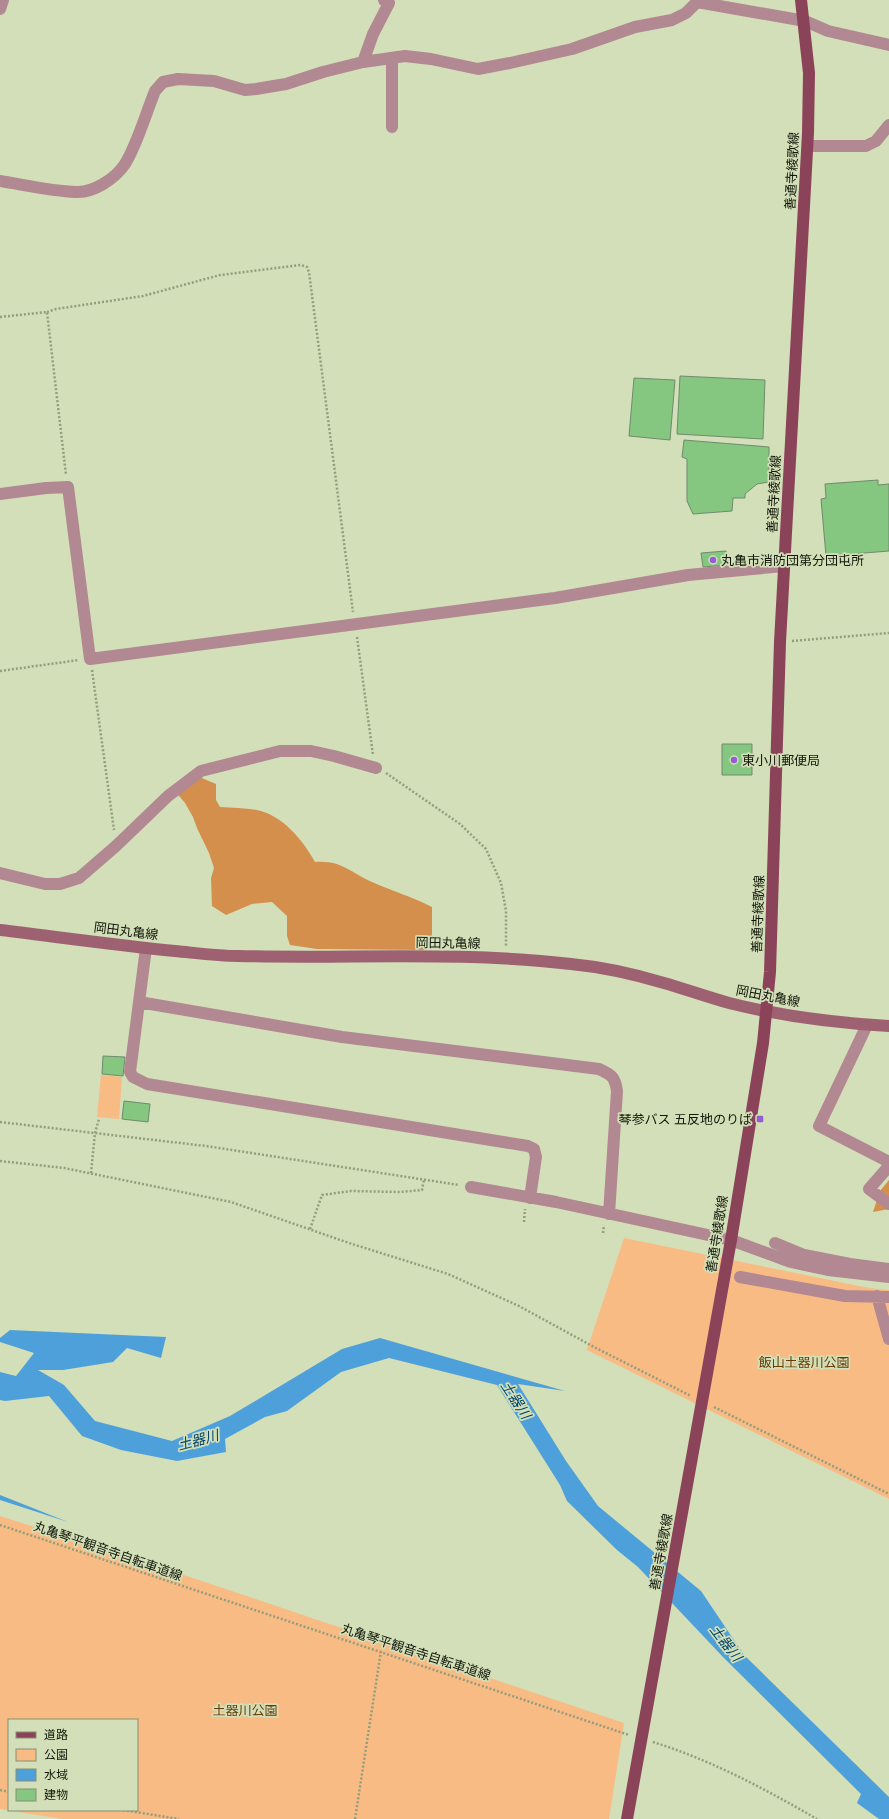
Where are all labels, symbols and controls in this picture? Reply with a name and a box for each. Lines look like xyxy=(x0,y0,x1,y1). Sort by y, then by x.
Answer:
street label: 善通寺綾歌線 xyxy=(780,132,804,210)
street label: 善通寺綾歌線 xyxy=(762,455,786,533)
place label: 丸亀市消防団第分団屯所 xyxy=(721,551,864,570)
marker: 丸亀市消防団第分団屯所 xyxy=(708,555,718,565)
place label: 東小川郵便局 xyxy=(742,751,820,770)
marker: 東小川郵便局 xyxy=(729,755,739,765)
street label: 善通寺綾歌線 xyxy=(747,875,769,953)
street label: 岡田丸亀線 xyxy=(93,918,159,944)
street label: 岡田丸亀線 xyxy=(415,933,481,953)
street label: 岡田丸亀線 xyxy=(734,980,802,1012)
place label: 琴参バス 五反地のりば xyxy=(619,1110,752,1129)
marker: 琴参バス 五反地のりば xyxy=(755,1114,765,1124)
street label: 善通寺綾歌線 xyxy=(702,1194,732,1274)
park label: 飯山土器川公園 xyxy=(758,1353,850,1372)
water label: 土器川 xyxy=(496,1377,537,1425)
water label: 土器川 xyxy=(175,1424,223,1455)
street label: 善通寺綾歌線 xyxy=(645,1512,677,1592)
street label: 丸亀琴平観音寺自転車道線 xyxy=(31,1517,185,1585)
street label: 丸亀琴平観音寺自転車道線 xyxy=(339,1619,493,1685)
water label: 土器川 xyxy=(705,1620,748,1667)
park label: 土器川公園 xyxy=(212,1701,278,1720)
legend xyxy=(8,1719,138,1811)
text: 道路 xyxy=(44,1726,68,1743)
text: 公園 xyxy=(44,1746,68,1763)
text: 水域 xyxy=(44,1766,68,1783)
text: 建物 xyxy=(44,1786,68,1803)

